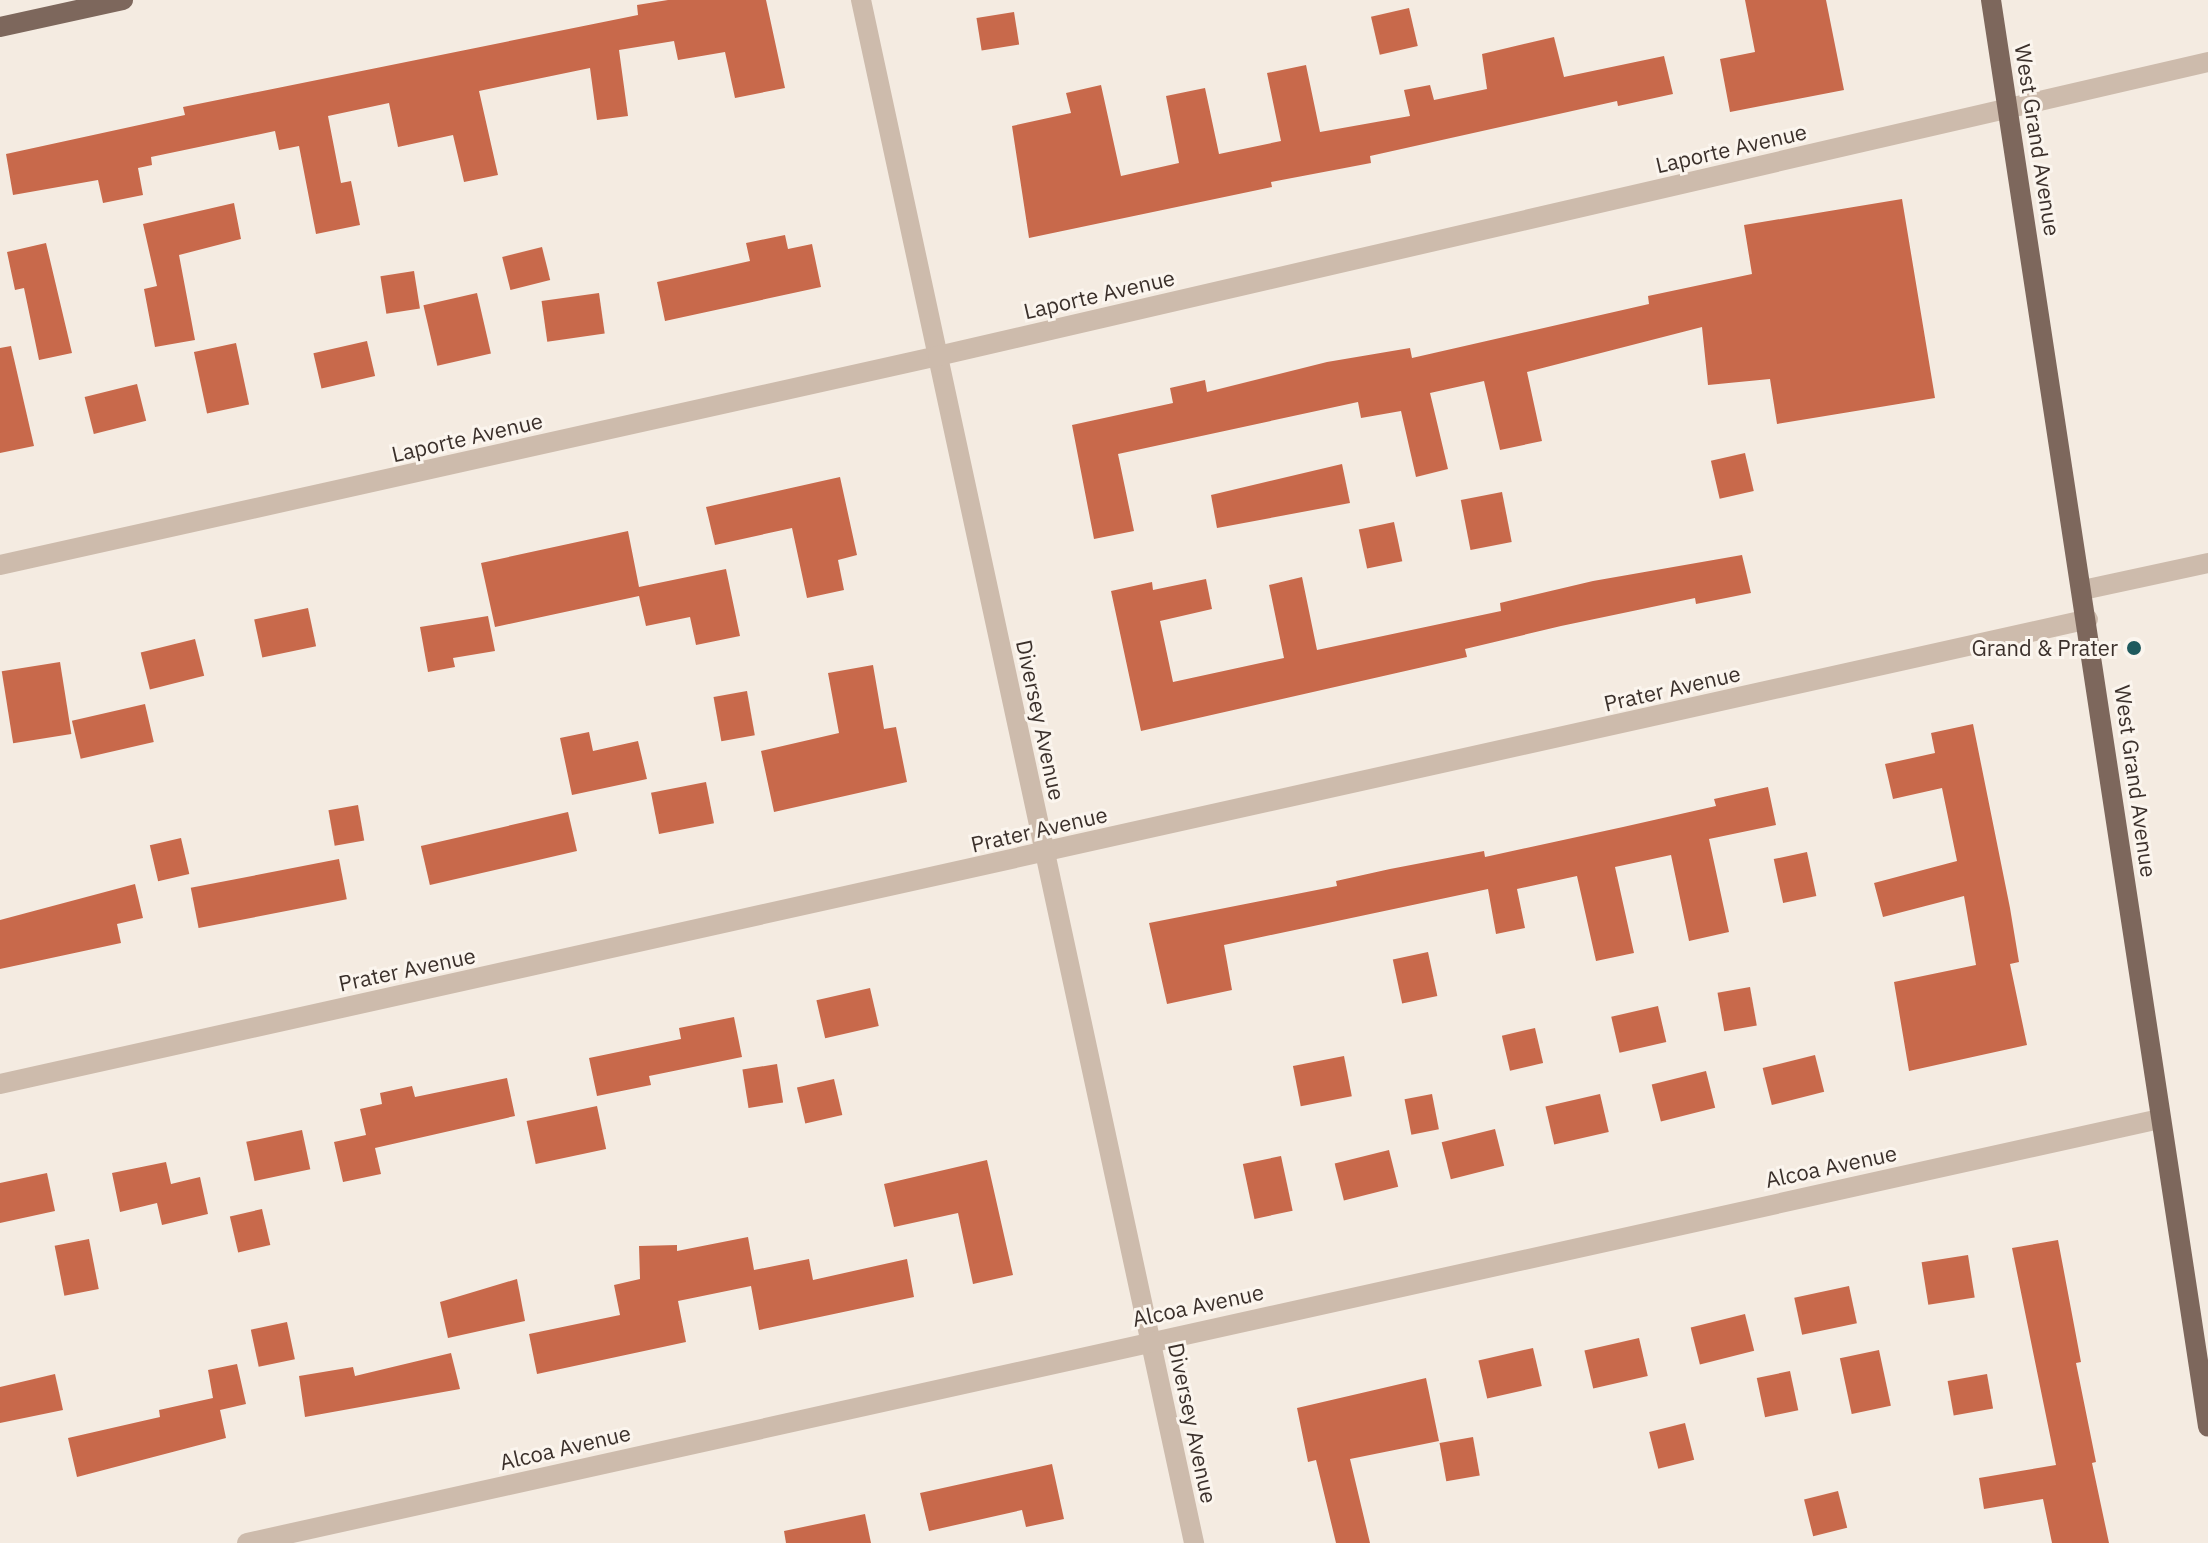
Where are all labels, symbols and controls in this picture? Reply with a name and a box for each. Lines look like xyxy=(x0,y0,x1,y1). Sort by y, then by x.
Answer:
street label: West Grand Avenue xyxy=(2010,42,2066,238)
street label: Laporte Avenue xyxy=(1653,118,1809,178)
street label: Laporte Avenue xyxy=(1021,264,1177,324)
street label: Laporte Avenue xyxy=(389,407,545,467)
place label: Grand & Prater xyxy=(1971,635,2118,661)
street label: Diversey Avenue xyxy=(1011,637,1071,803)
marker: Grand & Prater xyxy=(2125,639,2143,657)
street label: Prater Avenue xyxy=(1601,659,1743,717)
street label: West Grand Avenue xyxy=(2109,683,2163,879)
street label: Prater Avenue xyxy=(968,800,1110,858)
street label: Prater Avenue xyxy=(336,942,478,996)
street label: Alcoa Avenue xyxy=(1763,1139,1899,1193)
street label: Alcoa Avenue xyxy=(1130,1278,1266,1332)
street label: Diversey Avenue xyxy=(1163,1340,1223,1506)
street label: Alcoa Avenue xyxy=(497,1419,633,1475)

